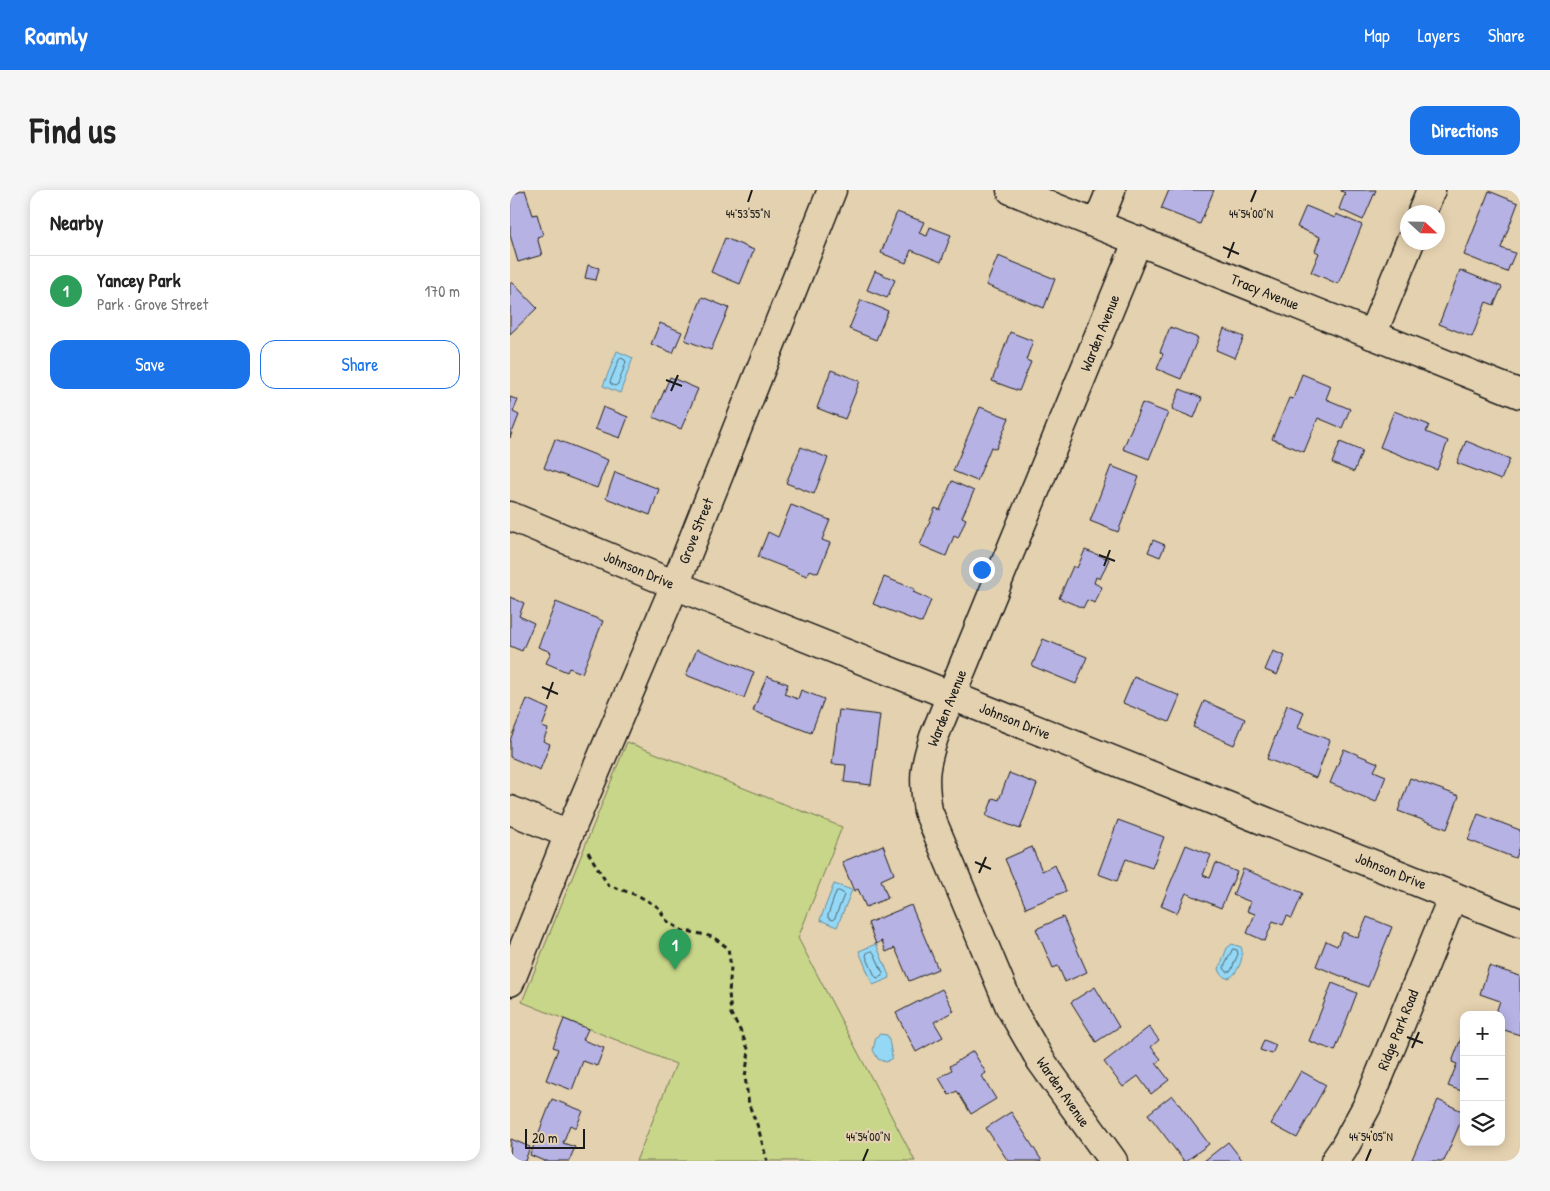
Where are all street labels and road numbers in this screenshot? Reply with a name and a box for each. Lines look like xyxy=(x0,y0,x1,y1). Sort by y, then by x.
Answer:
street label: Tracy Avenue xyxy=(1228,268,1303,315)
street label: Warden Avenue xyxy=(1075,291,1124,374)
street label: Grove Street xyxy=(673,494,719,567)
street label: Johnson Drive xyxy=(601,545,678,594)
street label: Warden Avenue xyxy=(922,666,971,749)
street label: Johnson Drive xyxy=(976,697,1054,744)
street label: Johnson Drive xyxy=(1352,847,1430,894)
street label: Ridge Park Road xyxy=(1372,986,1423,1073)
street label: Warden Avenue xyxy=(1032,1053,1095,1131)

